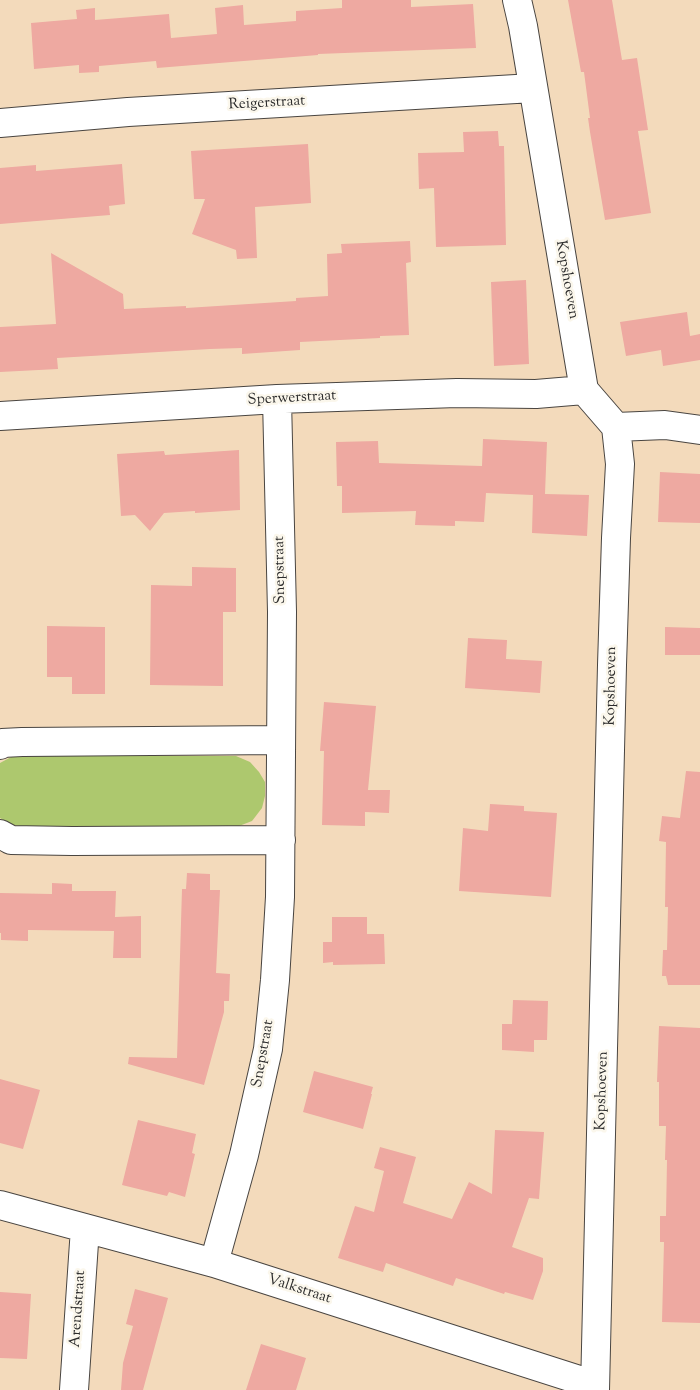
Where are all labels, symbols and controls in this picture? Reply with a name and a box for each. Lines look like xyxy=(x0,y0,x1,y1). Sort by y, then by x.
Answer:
street label: Reigerstraat xyxy=(228,93,306,115)
street label: Kopshoeven xyxy=(550,239,582,321)
street label: Sperwerstraat xyxy=(247,388,337,410)
street label: Snepstraat xyxy=(271,536,291,604)
street label: Kopshoeven xyxy=(602,646,622,726)
street label: Snepstraat xyxy=(249,1019,279,1089)
street label: Kopshoeven xyxy=(593,1051,613,1131)
street label: Arendstraat xyxy=(67,1270,91,1348)
street label: Valkstraat xyxy=(265,1271,333,1309)

